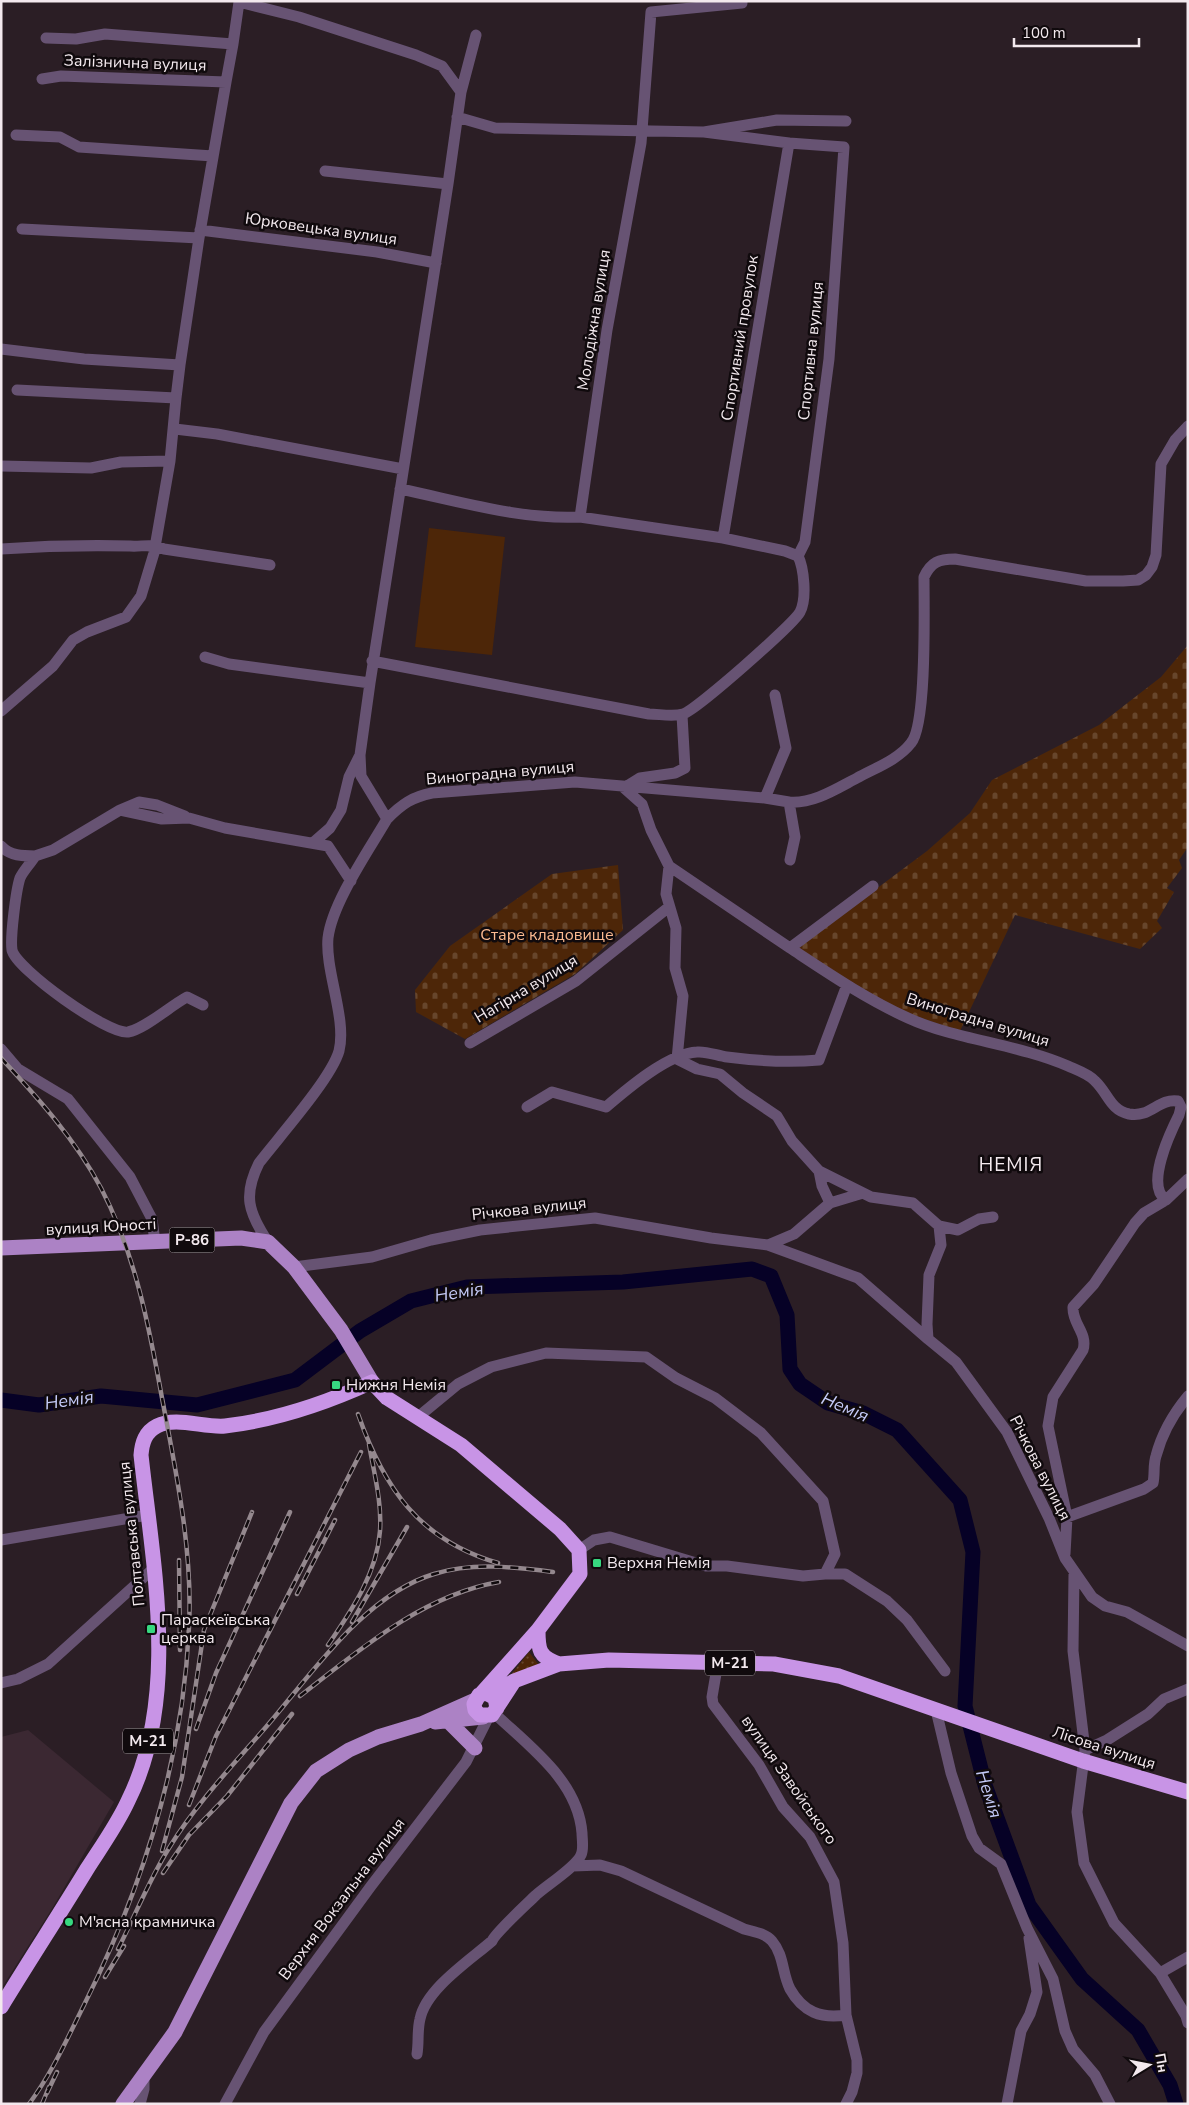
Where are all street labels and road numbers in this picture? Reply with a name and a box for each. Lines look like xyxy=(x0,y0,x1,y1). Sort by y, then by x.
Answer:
street label: Залізнична вулиця xyxy=(63,50,207,76)
street label: Юрковецька вулиця xyxy=(244,207,398,251)
street label: Молодіжна вулиця xyxy=(572,248,616,392)
street label: Спортивний провулок xyxy=(716,253,764,422)
street label: Спортивна вулиця xyxy=(793,281,829,421)
street label: Виноградна вулиця xyxy=(425,756,575,790)
street label: Нагірна вулиця xyxy=(470,950,582,1028)
street label: Виноградна вулиця xyxy=(904,988,1052,1052)
street label: Річкова вулиця xyxy=(471,1192,587,1226)
street label: вулиця Юності xyxy=(45,1213,157,1241)
road number: Р-86 xyxy=(170,1228,214,1252)
street label: Річкова вулиця xyxy=(1004,1412,1076,1524)
street label: Полтавська вулиця xyxy=(113,1461,151,1607)
road number: М-21 xyxy=(705,1650,755,1676)
street label: вулиця Завойського xyxy=(736,1711,842,1849)
street label: Лісова вулиця xyxy=(1050,1721,1158,1775)
road number: М-21 xyxy=(123,1728,173,1754)
street label: Верхня Вокзальна вулиця xyxy=(274,1813,410,1985)

